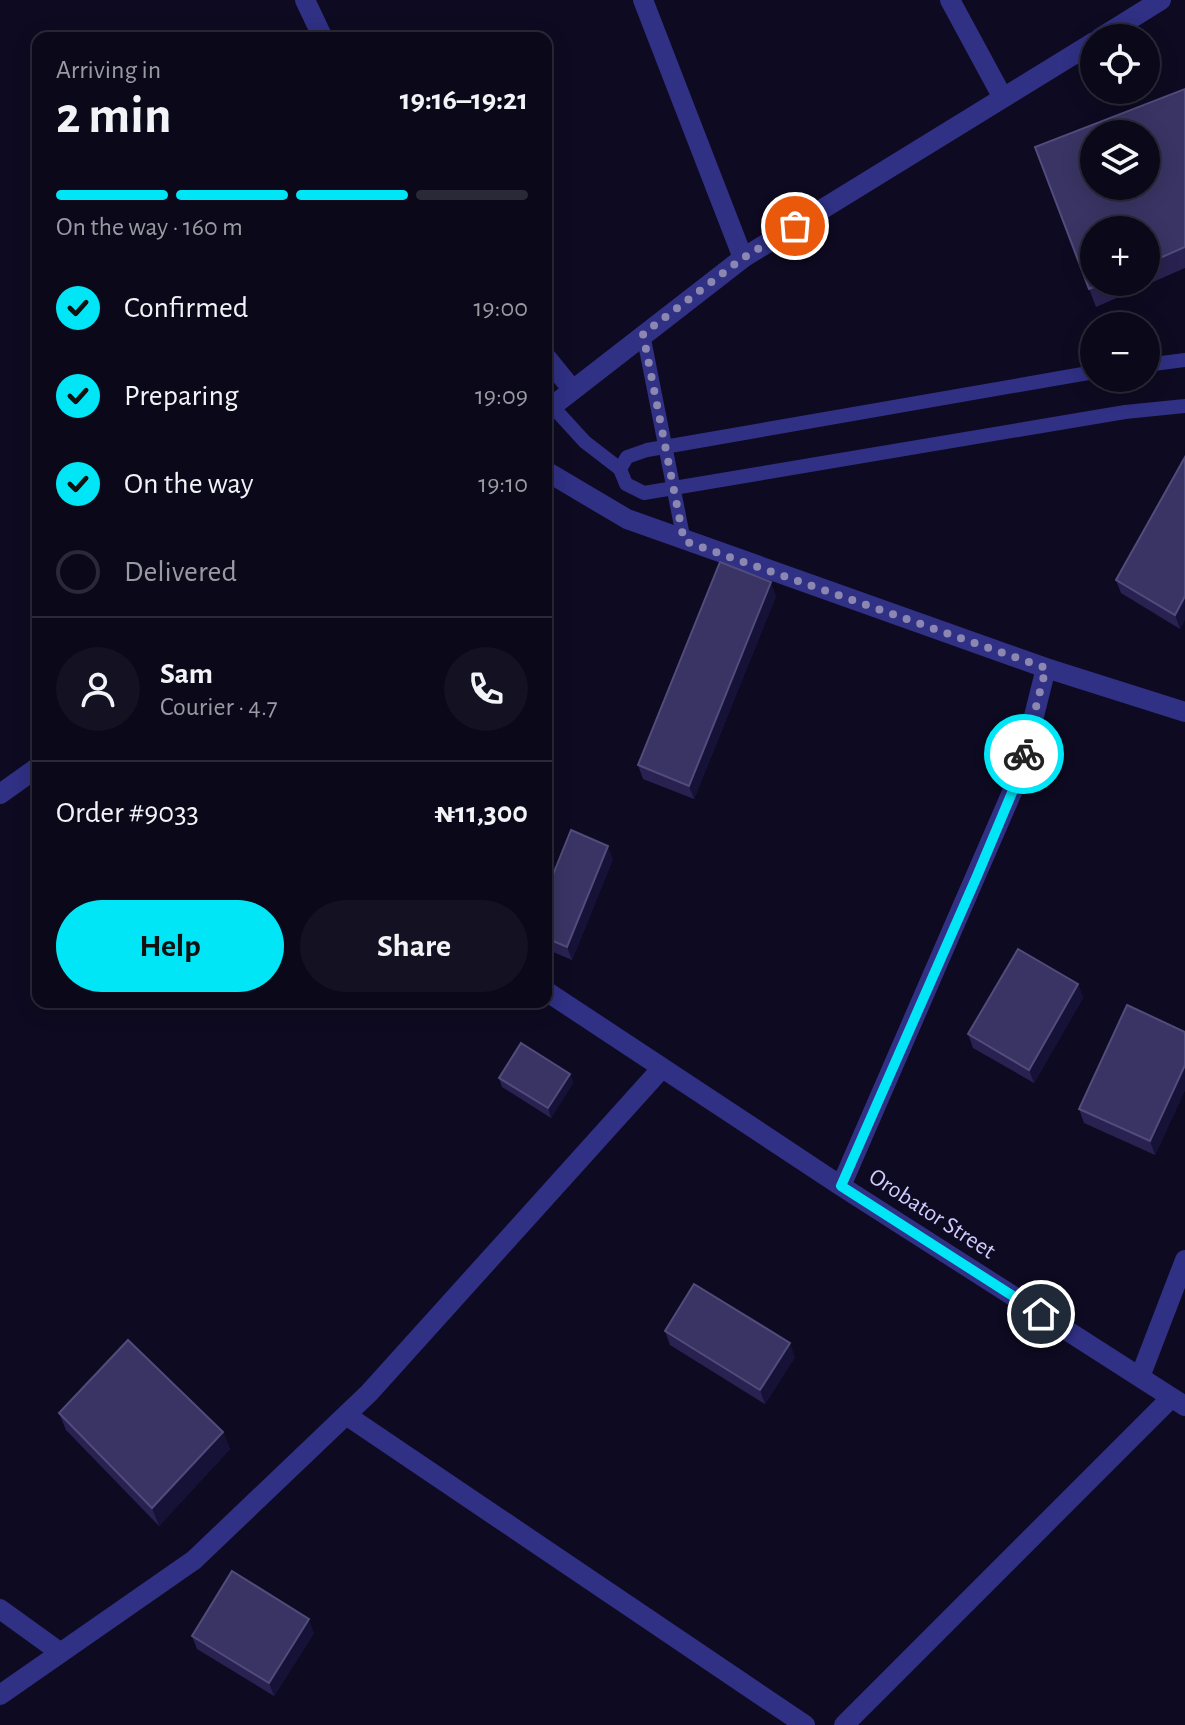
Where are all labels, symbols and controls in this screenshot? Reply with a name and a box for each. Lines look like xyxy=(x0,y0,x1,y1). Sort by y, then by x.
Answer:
map controls xyxy=(1080,24,1160,392)
button: locate xyxy=(1080,24,1160,104)
text: Arriving in xyxy=(56,57,161,83)
text: 19:16–19:21 xyxy=(400,85,528,115)
text: 2 min xyxy=(56,90,171,142)
button: layers xyxy=(1080,120,1160,200)
pin xyxy=(761,192,829,260)
icon: bag xyxy=(773,204,817,248)
text: On the way · 160 m xyxy=(56,214,243,240)
button: + xyxy=(1080,216,1160,296)
icon: check xyxy=(56,286,100,330)
text: Confirmed xyxy=(124,293,248,323)
text: 19:00 xyxy=(473,295,528,321)
button: − xyxy=(1080,312,1160,392)
icon: check xyxy=(56,374,100,418)
text: Preparing xyxy=(124,381,239,411)
text: 19:09 xyxy=(475,383,528,409)
icon: check xyxy=(56,462,100,506)
text: On the way xyxy=(124,469,253,499)
text: 19:10 xyxy=(478,471,528,497)
text: Delivered xyxy=(124,557,237,587)
button: person xyxy=(56,647,140,731)
button: phone xyxy=(444,647,528,731)
text: Sam xyxy=(160,659,213,689)
text: Courier · 4.7 xyxy=(160,694,278,720)
courier xyxy=(984,714,1064,794)
icon: bike xyxy=(1002,732,1046,776)
text: Order #9033 xyxy=(56,798,199,828)
text: ₦11,300 xyxy=(434,798,528,828)
button: Help xyxy=(56,900,284,992)
button: Share xyxy=(300,900,528,992)
street label: Orobator Street xyxy=(865,1164,1000,1264)
pin xyxy=(1007,1280,1075,1348)
icon: home xyxy=(1019,1292,1063,1336)

